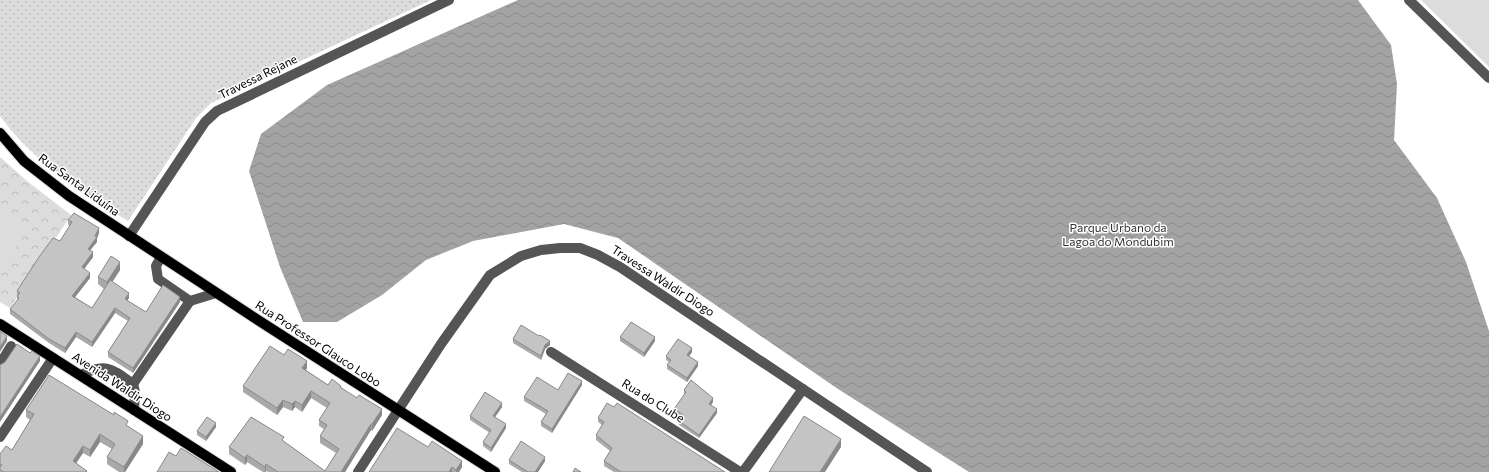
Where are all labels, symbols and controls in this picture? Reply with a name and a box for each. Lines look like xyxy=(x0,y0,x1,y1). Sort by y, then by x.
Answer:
street label: Travessa Rejane xyxy=(216,51,299,101)
street label: Rua Santa Liduína xyxy=(36,150,123,218)
park label: Parque Urbano da Lagoa do Mondubim xyxy=(1062,220,1174,248)
street label: Travessa Waldir Diogo xyxy=(609,242,718,319)
street label: Rua Professor Glauco Lobo xyxy=(253,297,384,389)
street label: Avenida Waldir Diogo xyxy=(70,349,175,424)
street label: Rua do Clube xyxy=(620,375,687,425)

